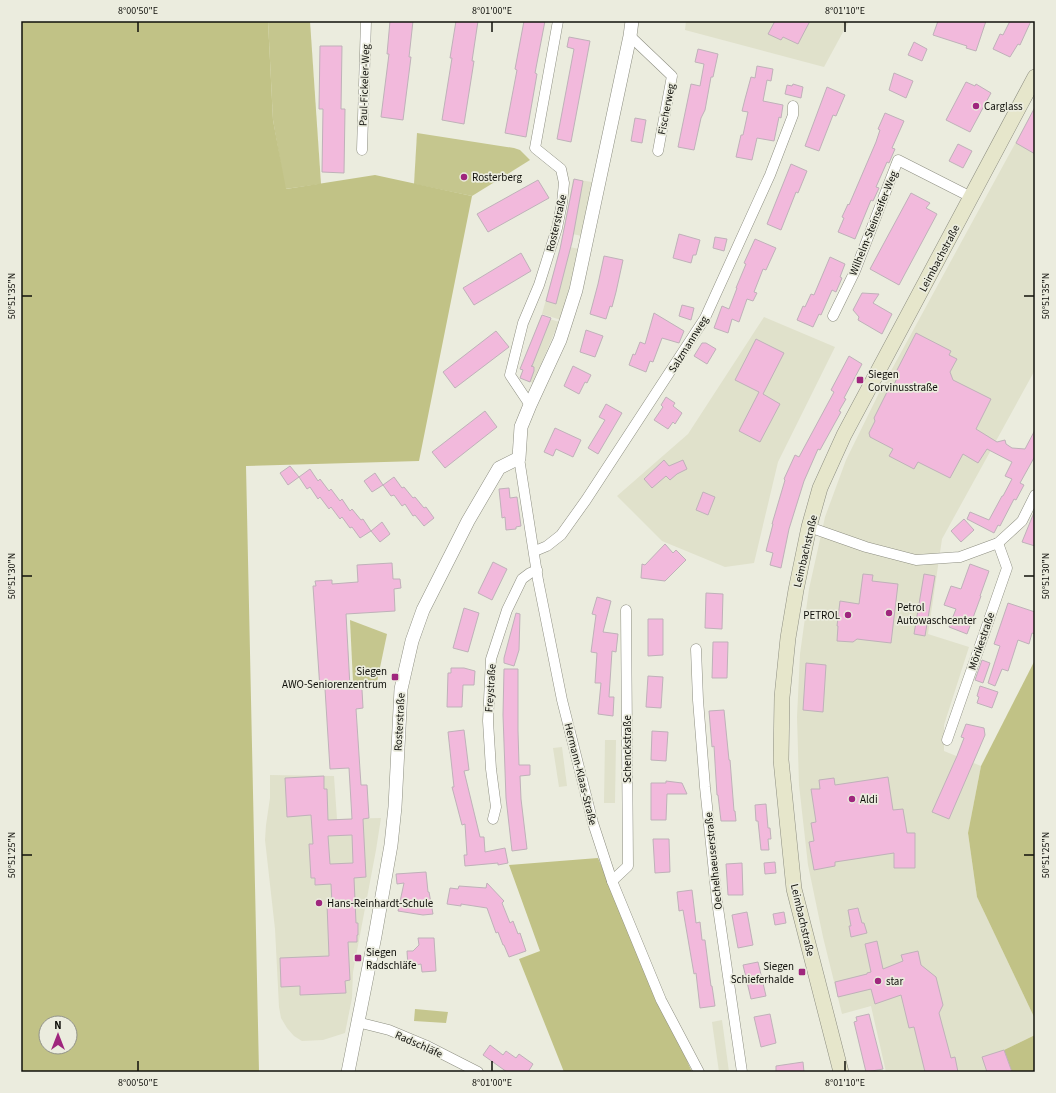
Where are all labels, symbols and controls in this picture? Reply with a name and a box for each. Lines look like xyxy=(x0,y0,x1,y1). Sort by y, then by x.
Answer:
text: 8°00'50"E xyxy=(118,4,158,18)
text: 8°01'00"E xyxy=(472,4,512,18)
text: 8°01'10"E xyxy=(825,4,865,18)
street label: Paul-Fickeler-Weg xyxy=(356,43,373,126)
street label: Fischerweg xyxy=(654,82,679,136)
place label: Carglass xyxy=(984,99,1023,114)
marker: Carglass xyxy=(971,101,981,111)
street label: Wilhelm-Steinseifer-Weg xyxy=(846,168,902,278)
place label: Rosterberg xyxy=(472,170,523,185)
marker: Rosterberg xyxy=(459,172,469,182)
street label: Rosterstraße xyxy=(543,193,570,253)
street label: Leimbachstraße xyxy=(915,222,964,294)
text: 50°51'35"N xyxy=(5,273,19,319)
text: 50°51'35"N xyxy=(1039,273,1053,319)
street label: Salzmannweg xyxy=(665,313,712,376)
place label: Siegen Corvinusstraße xyxy=(868,367,938,395)
marker: Siegen Corvinusstraße xyxy=(855,375,865,385)
street label: Leimbachstraße xyxy=(790,513,821,589)
text: 50°51'30"N xyxy=(5,553,19,599)
text: 50°51'30"N xyxy=(1039,553,1053,599)
place label: Petrol Autowaschcenter xyxy=(897,600,977,628)
place label: PETROL xyxy=(803,608,841,623)
marker: Petrol Autowaschcenter xyxy=(884,608,894,618)
marker: PETROL xyxy=(843,610,853,620)
street label: Mörikestraße xyxy=(965,610,999,672)
street label: Freystraße xyxy=(481,663,500,713)
place label: Siegen AWO-Seniorenzentrum xyxy=(282,664,387,692)
marker: Siegen AWO-Seniorenzentrum xyxy=(390,672,400,682)
street label: Rosterstraße xyxy=(390,692,409,752)
street label: Schenckstraße xyxy=(620,715,635,783)
street label: Hermann-Klaas-Straße xyxy=(561,721,601,827)
place label: Aldi xyxy=(860,792,878,807)
marker: Aldi xyxy=(847,794,857,804)
street label: Oechelhaeuserstraße xyxy=(701,811,726,910)
text: 50°51'25"N xyxy=(5,832,19,878)
text: 50°51'25"N xyxy=(1039,832,1053,878)
street label: Leimbachstraße xyxy=(787,882,818,958)
place label: Hans-Reinhardt-Schule xyxy=(327,896,434,911)
marker: Hans-Reinhardt-Schule xyxy=(314,898,324,908)
place label: Siegen Radschläfe xyxy=(366,945,417,973)
marker: Siegen Radschläfe xyxy=(353,953,363,963)
place label: Siegen Schieferhalde xyxy=(731,959,795,987)
marker: Siegen Schieferhalde xyxy=(797,967,807,977)
place label: star xyxy=(886,974,903,989)
marker: star xyxy=(873,976,883,986)
north arrow xyxy=(38,1015,78,1055)
text: N xyxy=(54,1018,62,1033)
street label: Radschläfe xyxy=(393,1027,445,1062)
text: 8°00'50"E xyxy=(118,1076,158,1090)
text: 8°01'00"E xyxy=(472,1076,512,1090)
text: 8°01'10"E xyxy=(825,1076,865,1090)

